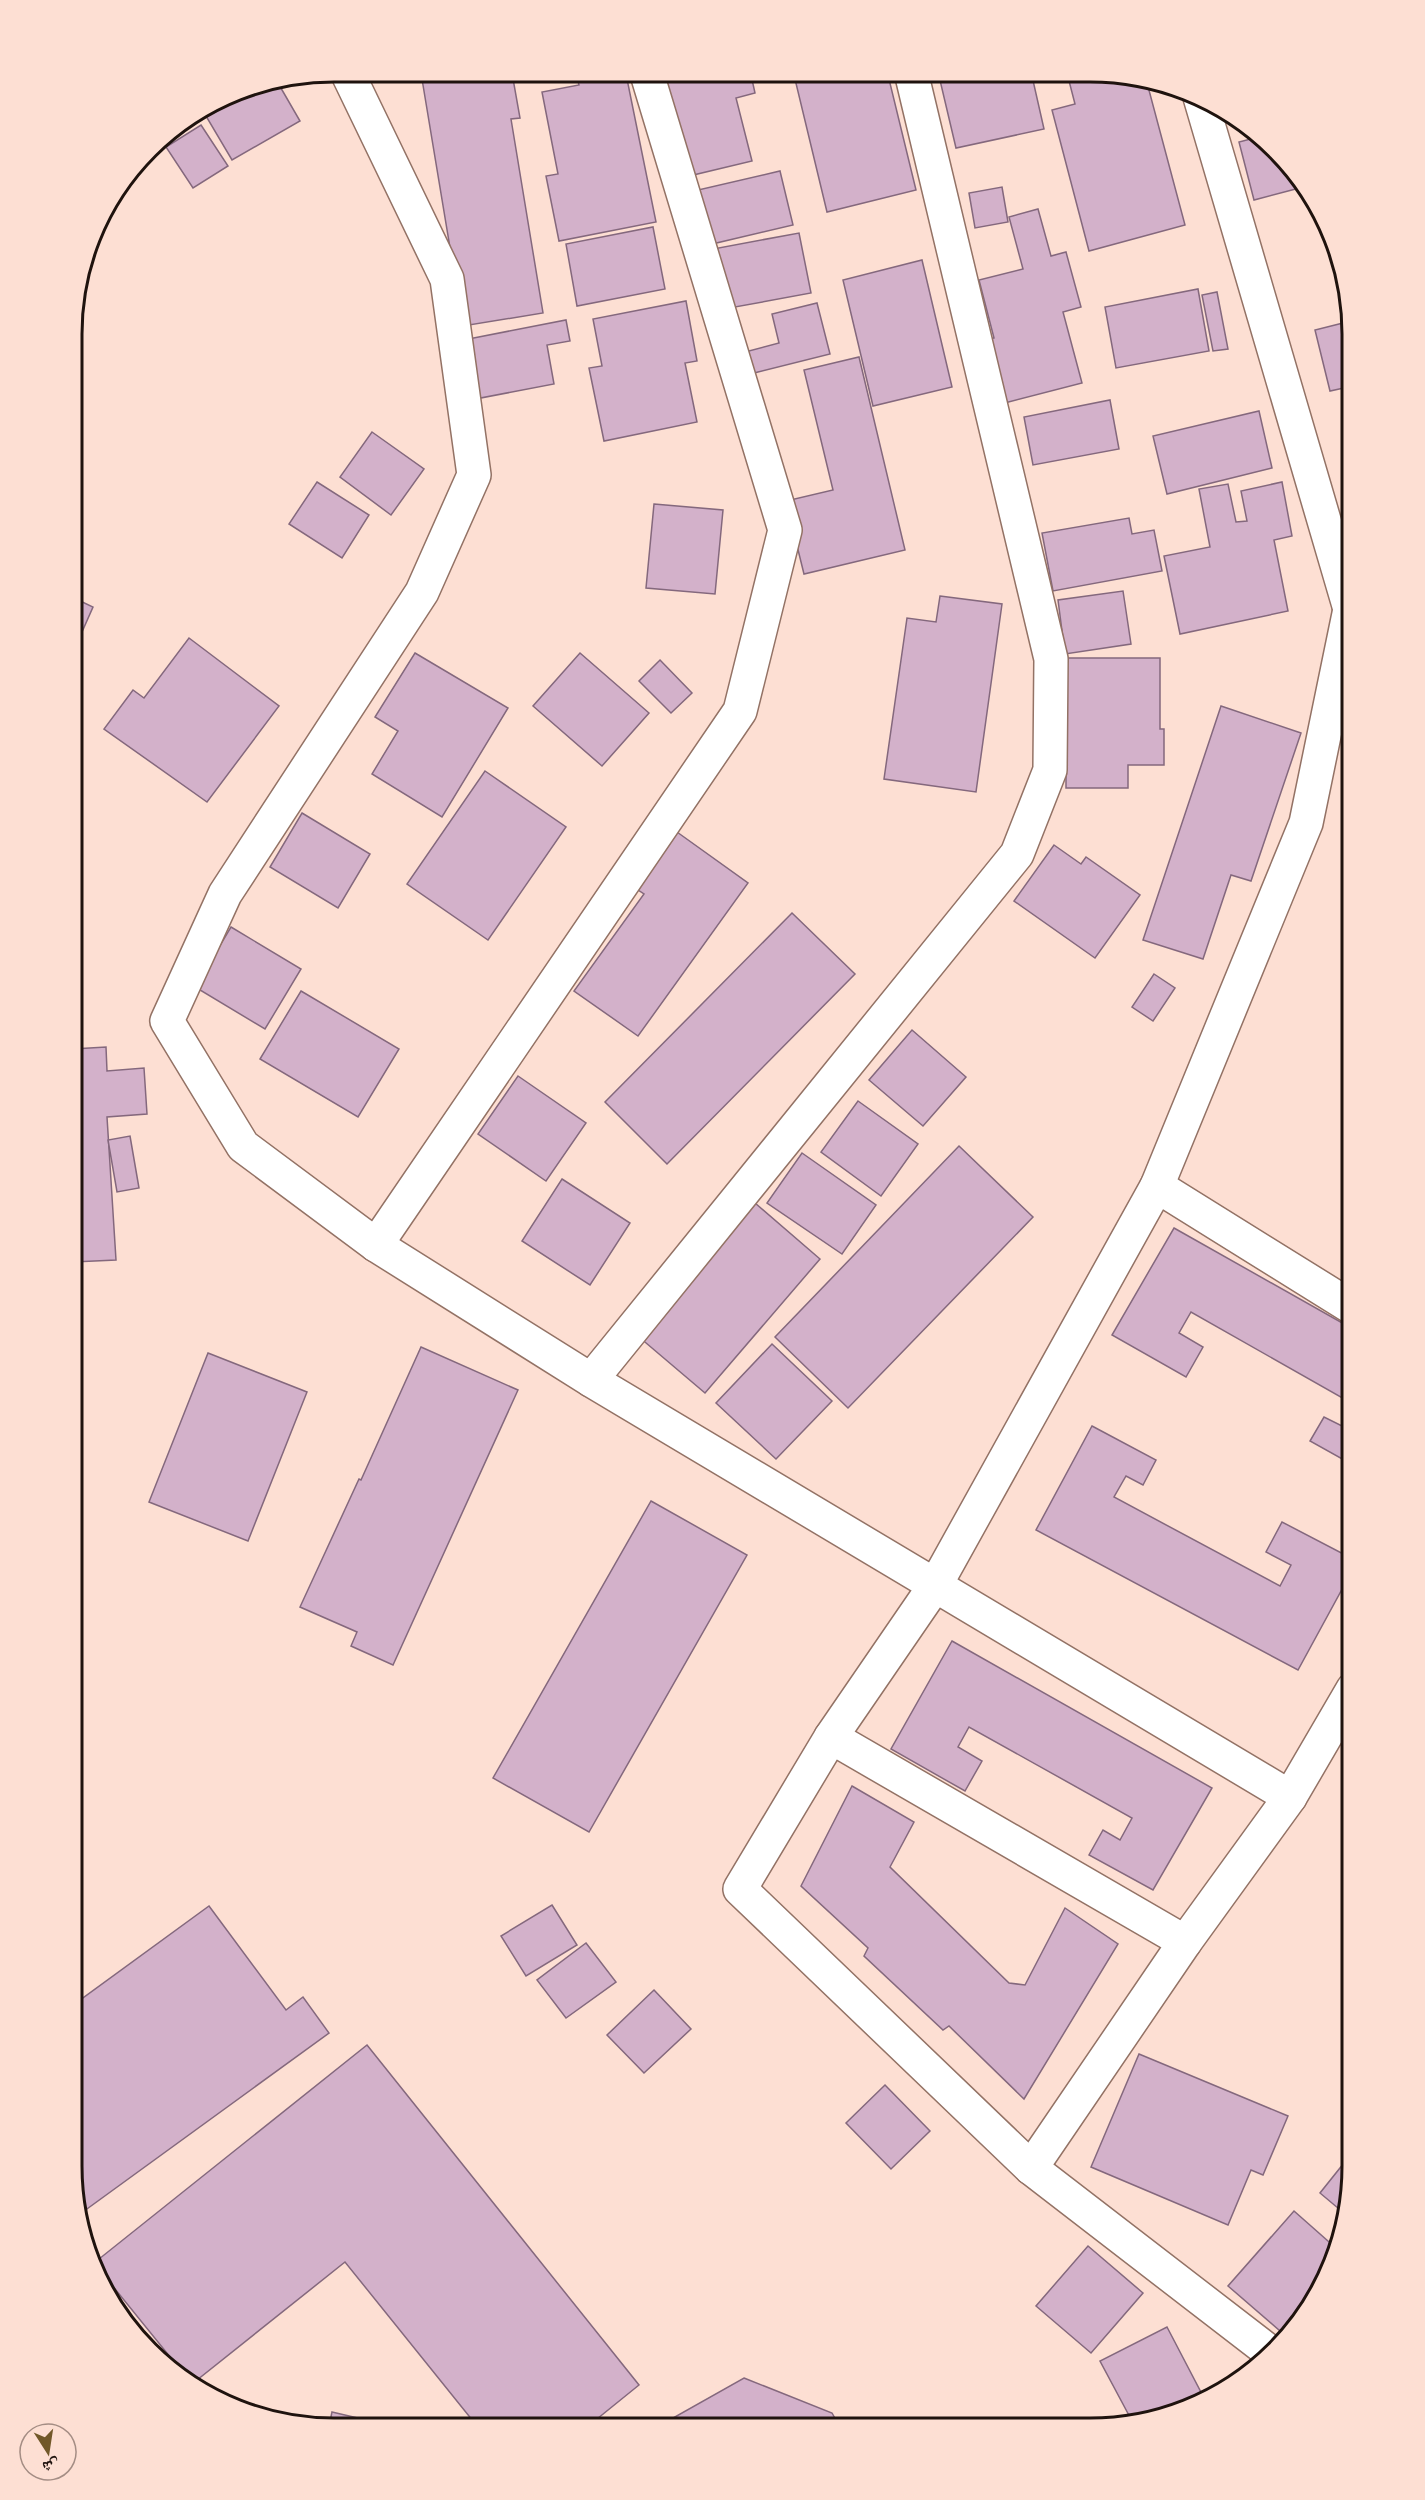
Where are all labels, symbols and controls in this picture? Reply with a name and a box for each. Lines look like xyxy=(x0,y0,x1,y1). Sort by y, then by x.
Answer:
north arrow xyxy=(18,2422,78,2482)
text: ش xyxy=(41,2455,62,2478)

